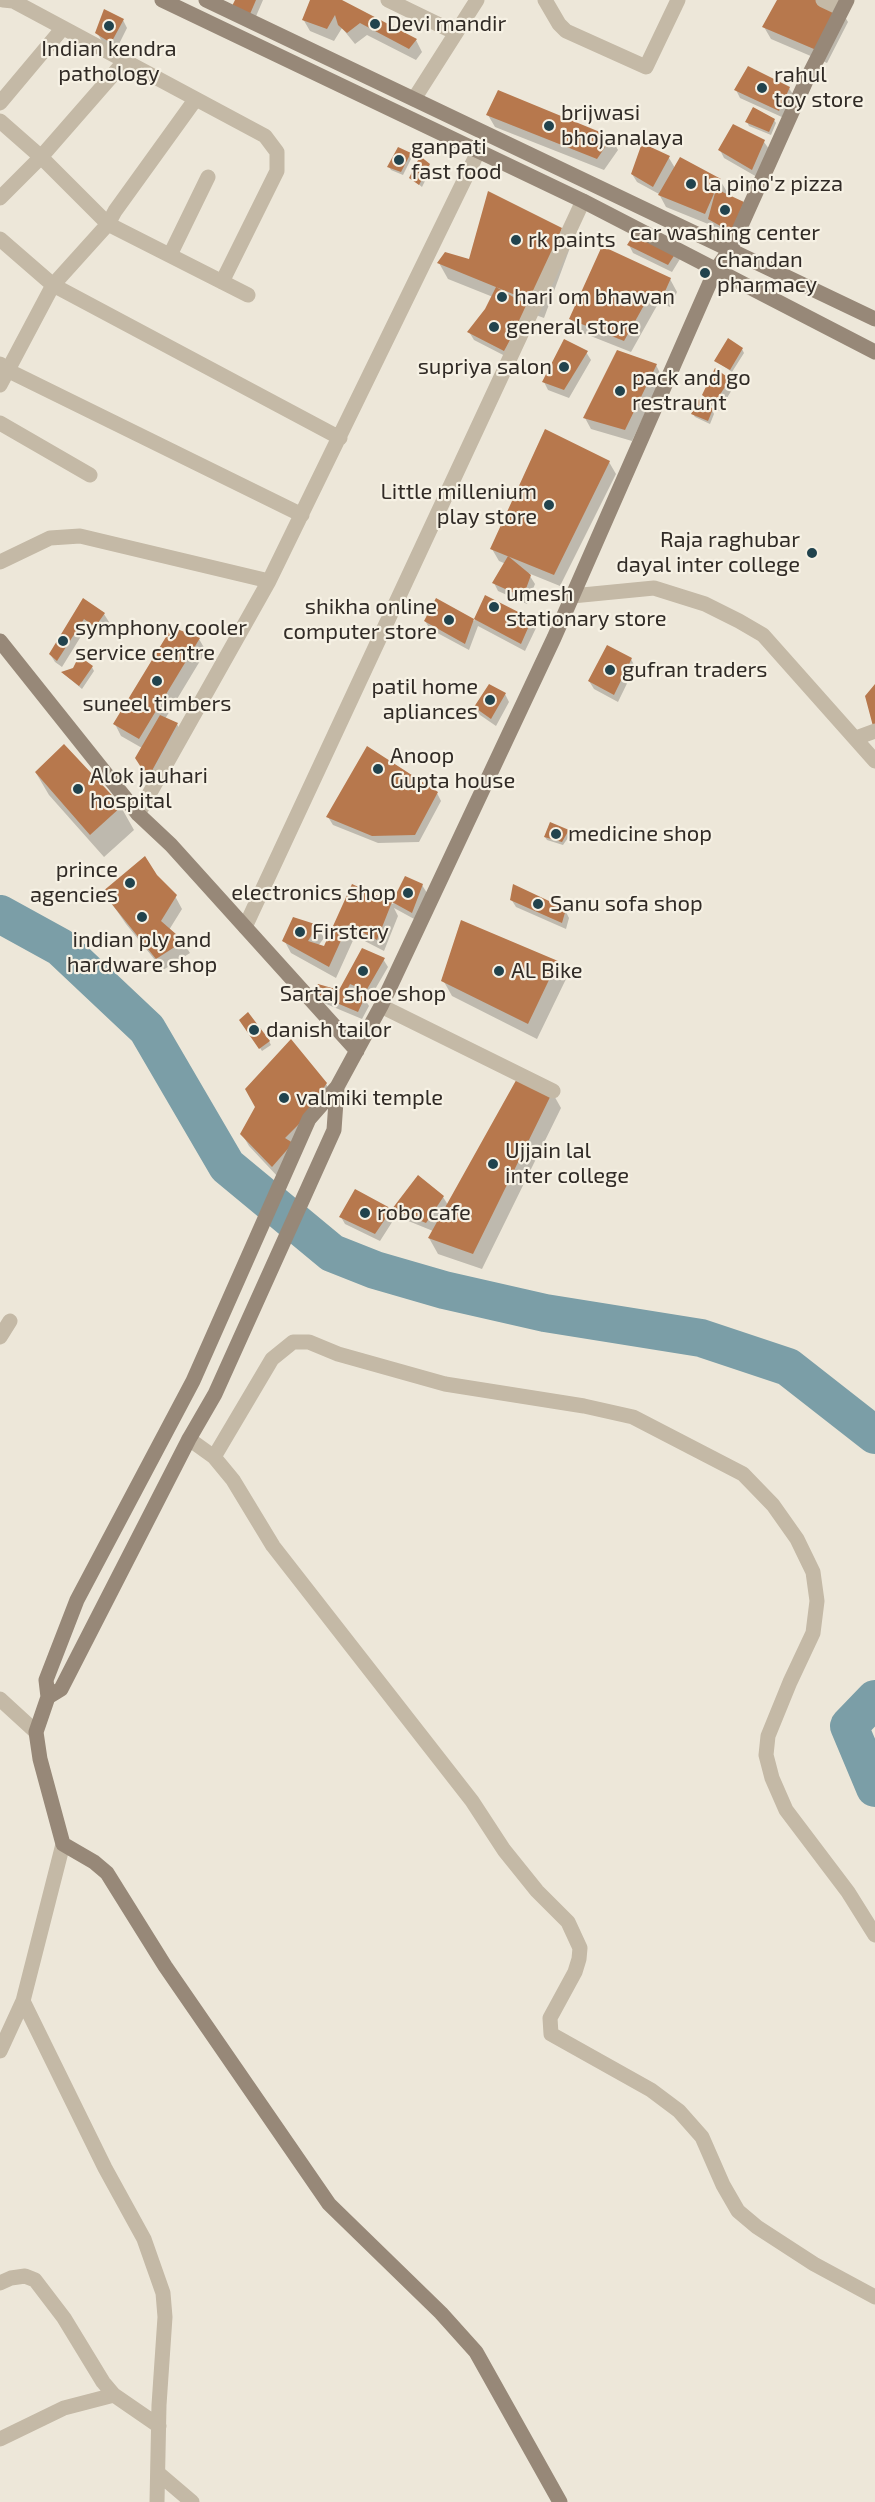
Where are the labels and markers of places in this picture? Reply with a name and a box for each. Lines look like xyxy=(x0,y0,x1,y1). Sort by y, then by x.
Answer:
place label: Devi mandir xyxy=(387,11,506,37)
marker: Devi mandir xyxy=(368,17,382,31)
marker: Indian kendra pathology xyxy=(102,19,116,33)
place label: Indian kendra pathology xyxy=(41,36,177,88)
place label: rahul toy store xyxy=(774,62,864,113)
marker: rahul toy store xyxy=(755,81,769,95)
place label: brijwasi bhojanalaya xyxy=(561,100,683,152)
marker: brijwasi bhojanalaya xyxy=(542,119,556,133)
place label: ganpati fast food xyxy=(411,134,502,186)
marker: ganpati fast food xyxy=(392,153,406,167)
place label: la pino'z pizza xyxy=(703,171,843,197)
marker: la pino'z pizza xyxy=(684,177,698,191)
marker: car washing center xyxy=(718,203,732,217)
place label: car washing center xyxy=(630,220,820,246)
place label: rk paints xyxy=(528,227,616,253)
marker: rk paints xyxy=(509,233,523,247)
place label: chandan pharmacy xyxy=(717,247,817,298)
marker: chandan pharmacy xyxy=(698,266,712,280)
place label: hari om bhawan xyxy=(514,284,675,310)
marker: hari om bhawan xyxy=(495,290,509,304)
place label: general store xyxy=(506,314,639,340)
marker: general store xyxy=(487,320,501,334)
place label: supriya salon xyxy=(418,354,552,380)
marker: supriya salon xyxy=(557,360,571,374)
place label: pack and go restraunt xyxy=(632,365,751,416)
marker: pack and go restraunt xyxy=(613,384,627,398)
place label: Little millenium play store xyxy=(381,479,537,530)
marker: Little millenium play store xyxy=(542,498,556,512)
place label: Raja raghubar dayal inter college xyxy=(616,527,800,578)
marker: Raja raghubar dayal inter college xyxy=(805,546,819,560)
place label: umesh stationary store xyxy=(506,581,667,632)
place label: shikha online computer store xyxy=(283,594,437,646)
marker: umesh stationary store xyxy=(487,600,501,614)
marker: shikha online computer store xyxy=(442,613,456,627)
place label: symphony cooler service centre xyxy=(75,615,247,666)
marker: symphony cooler service centre xyxy=(56,634,70,648)
place label: gufran traders xyxy=(622,657,767,683)
marker: gufran traders xyxy=(603,663,617,677)
marker: suneel timbers xyxy=(150,674,164,688)
place label: patil home apliances xyxy=(372,674,478,726)
place label: suneel timbers xyxy=(82,691,232,717)
marker: patil home apliances xyxy=(483,693,497,707)
place label: Anoop Gupta house xyxy=(390,743,515,794)
marker: Anoop Gupta house xyxy=(371,762,385,776)
place label: Alok jauhari hospital xyxy=(90,763,208,814)
marker: Alok jauhari hospital xyxy=(71,782,85,796)
place label: medicine shop xyxy=(568,821,712,847)
marker: medicine shop xyxy=(549,827,563,841)
place label: prince agencies xyxy=(30,857,118,908)
marker: prince agencies xyxy=(123,876,137,890)
place label: electronics shop xyxy=(231,880,396,906)
marker: electronics shop xyxy=(401,886,415,900)
place label: Sanu sofa shop xyxy=(550,891,703,917)
marker: Sanu sofa shop xyxy=(531,897,545,911)
marker: indian ply and hardware shop xyxy=(135,910,149,924)
place label: Firstcry xyxy=(312,919,389,945)
marker: Firstcry xyxy=(293,925,307,939)
place label: indian ply and hardware shop xyxy=(67,927,217,978)
place label: AL Bike xyxy=(511,958,583,984)
marker: Sartaj shoe shop xyxy=(356,964,370,978)
marker: AL Bike xyxy=(492,964,506,978)
place label: Sartaj shoe shop xyxy=(280,981,446,1007)
place label: danish tailor xyxy=(266,1017,392,1043)
marker: danish tailor xyxy=(247,1023,261,1037)
place label: valmiki temple xyxy=(296,1085,443,1111)
marker: valmiki temple xyxy=(277,1091,291,1105)
place label: Ujjain lal inter college xyxy=(505,1138,629,1190)
marker: Ujjain lal inter college xyxy=(486,1157,500,1171)
place label: robo cafe xyxy=(377,1200,471,1226)
marker: robo cafe xyxy=(358,1206,372,1220)

